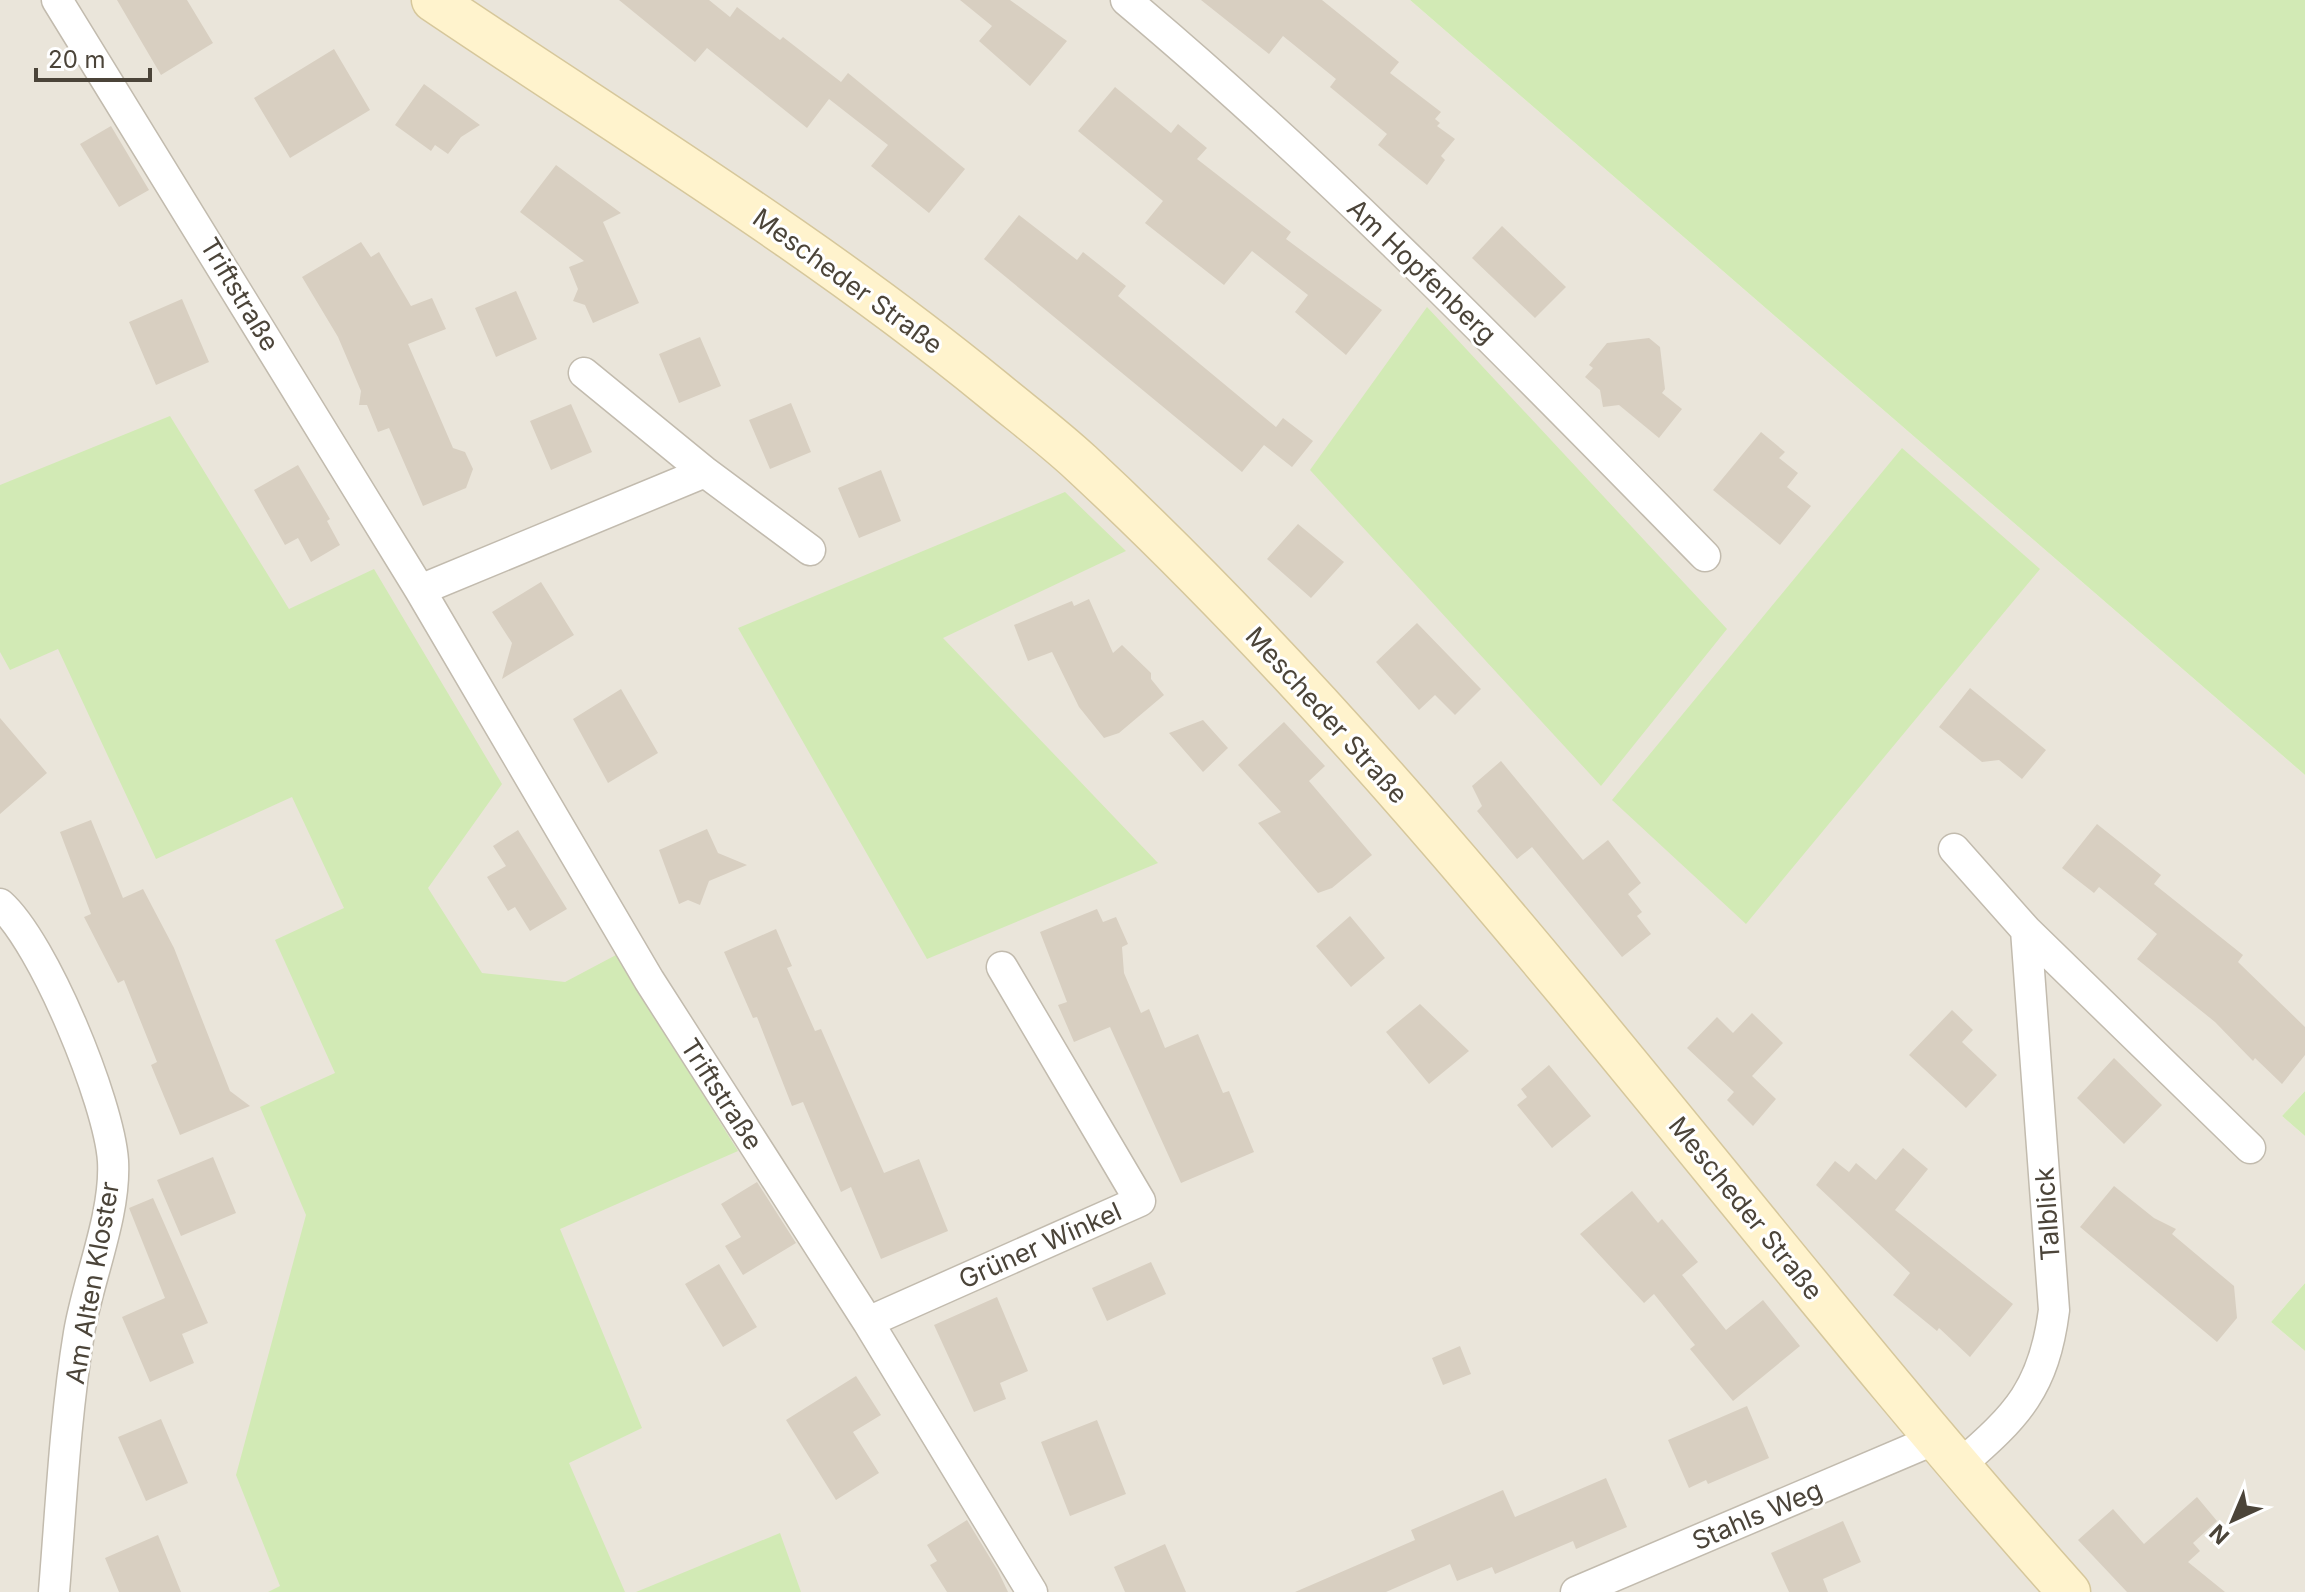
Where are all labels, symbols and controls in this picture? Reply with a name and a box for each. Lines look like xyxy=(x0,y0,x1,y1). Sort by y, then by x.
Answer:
scale bar xyxy=(36,32,150,82)
text: 20 m xyxy=(48,45,106,74)
street label: Am Hopfenberg xyxy=(1341,192,1503,350)
street label: Mescheder Straße xyxy=(747,202,949,360)
street label: Triftstraße xyxy=(194,232,286,356)
street label: Mescheder Straße xyxy=(1240,620,1414,810)
street label: Triftstraße xyxy=(675,1032,769,1156)
street label: Mescheder Straße xyxy=(1663,1110,1829,1306)
street label: Talblick xyxy=(2028,1166,2066,1262)
street label: Am Alten Kloster xyxy=(59,1179,125,1387)
street label: Grüner Winkel xyxy=(954,1195,1126,1295)
street label: Stahls Weg xyxy=(1687,1474,1827,1556)
north arrow xyxy=(2193,1480,2273,1560)
text: N xyxy=(2204,1519,2234,1550)

